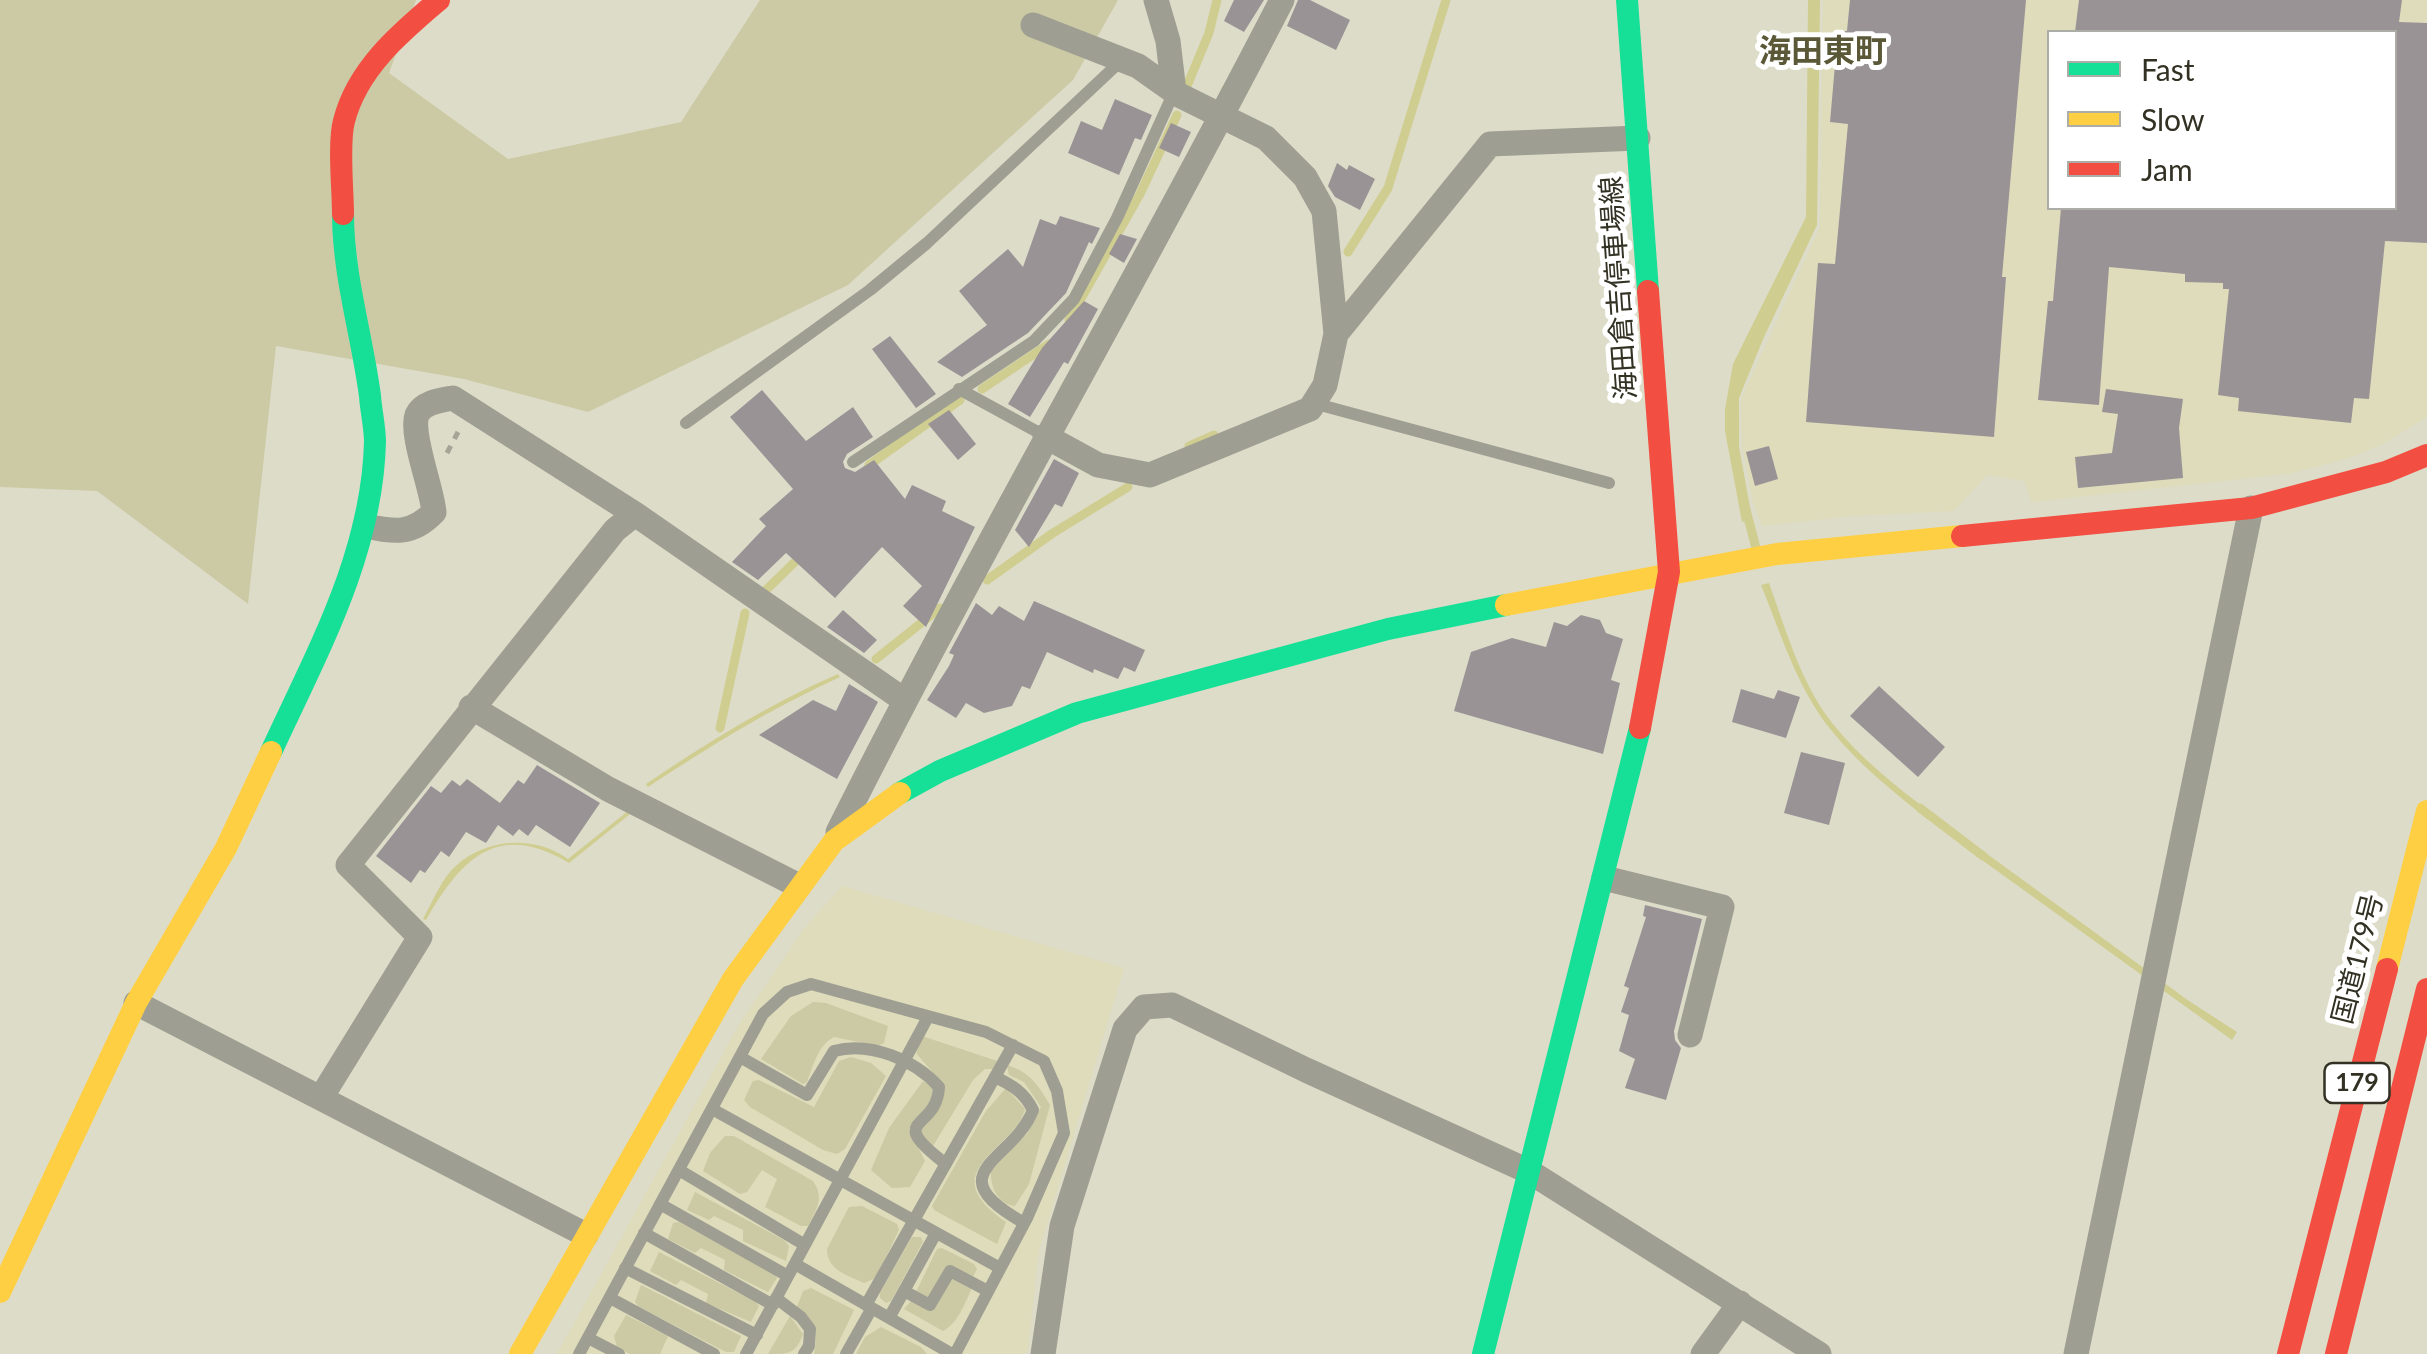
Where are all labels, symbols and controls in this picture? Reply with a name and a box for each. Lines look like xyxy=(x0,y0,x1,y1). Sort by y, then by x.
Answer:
legend xyxy=(2047,30,2397,210)
district label: 海田東町 xyxy=(1759,33,1887,71)
text: Fast xyxy=(2141,51,2195,87)
text: Slow xyxy=(2141,101,2204,137)
text: Jam xyxy=(2141,151,2193,187)
street label: 海田倉吉停車場線 xyxy=(1594,175,1644,401)
street label: 国道179号 xyxy=(2326,891,2390,1027)
road number: 179 xyxy=(2324,1063,2390,1103)

